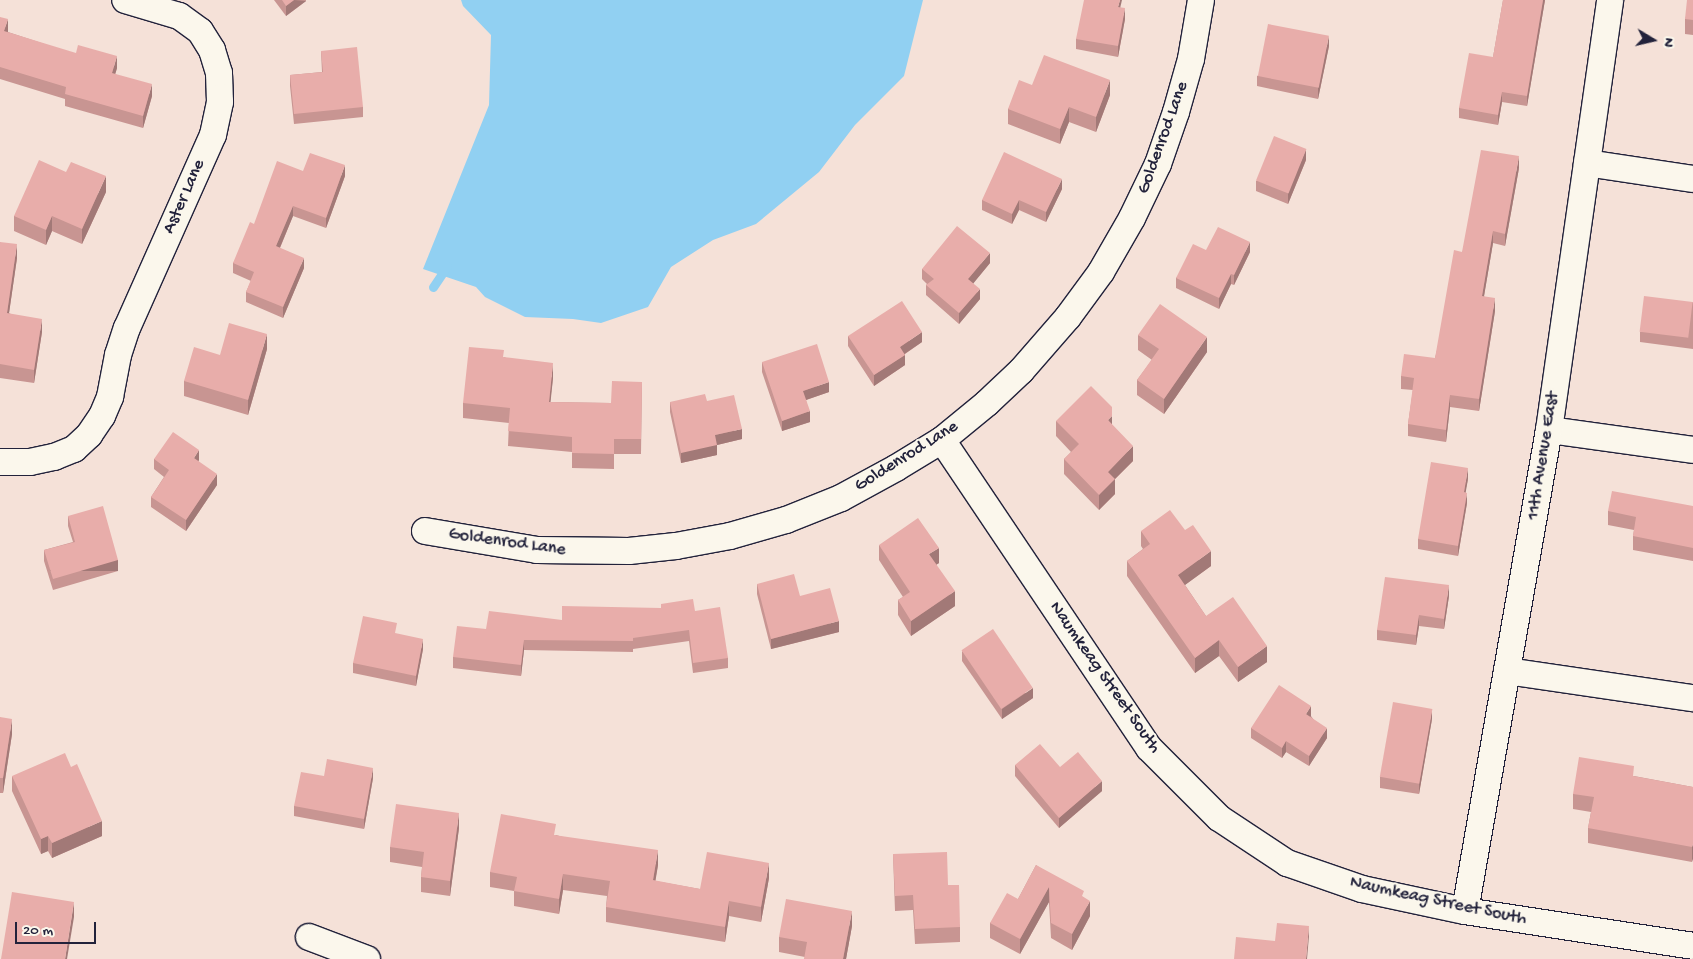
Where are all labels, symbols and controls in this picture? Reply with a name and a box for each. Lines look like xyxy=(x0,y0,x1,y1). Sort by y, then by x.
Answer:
north arrow xyxy=(1628,15,1678,65)
text: N xyxy=(1659,37,1677,48)
street label: Goldenrod Lane xyxy=(1134,79,1194,197)
street label: Aster Lane xyxy=(159,157,211,237)
street label: 11th Avenue East xyxy=(1523,390,1565,522)
street label: Goldenrod Lane xyxy=(851,417,963,497)
street label: Goldenrod Lane xyxy=(447,524,567,562)
street label: Naumkeag Street South xyxy=(1043,598,1165,758)
street label: Naumkeag Street South xyxy=(1348,873,1528,931)
scale bar xyxy=(18,912,99,944)
text: 20 m xyxy=(23,922,53,940)

